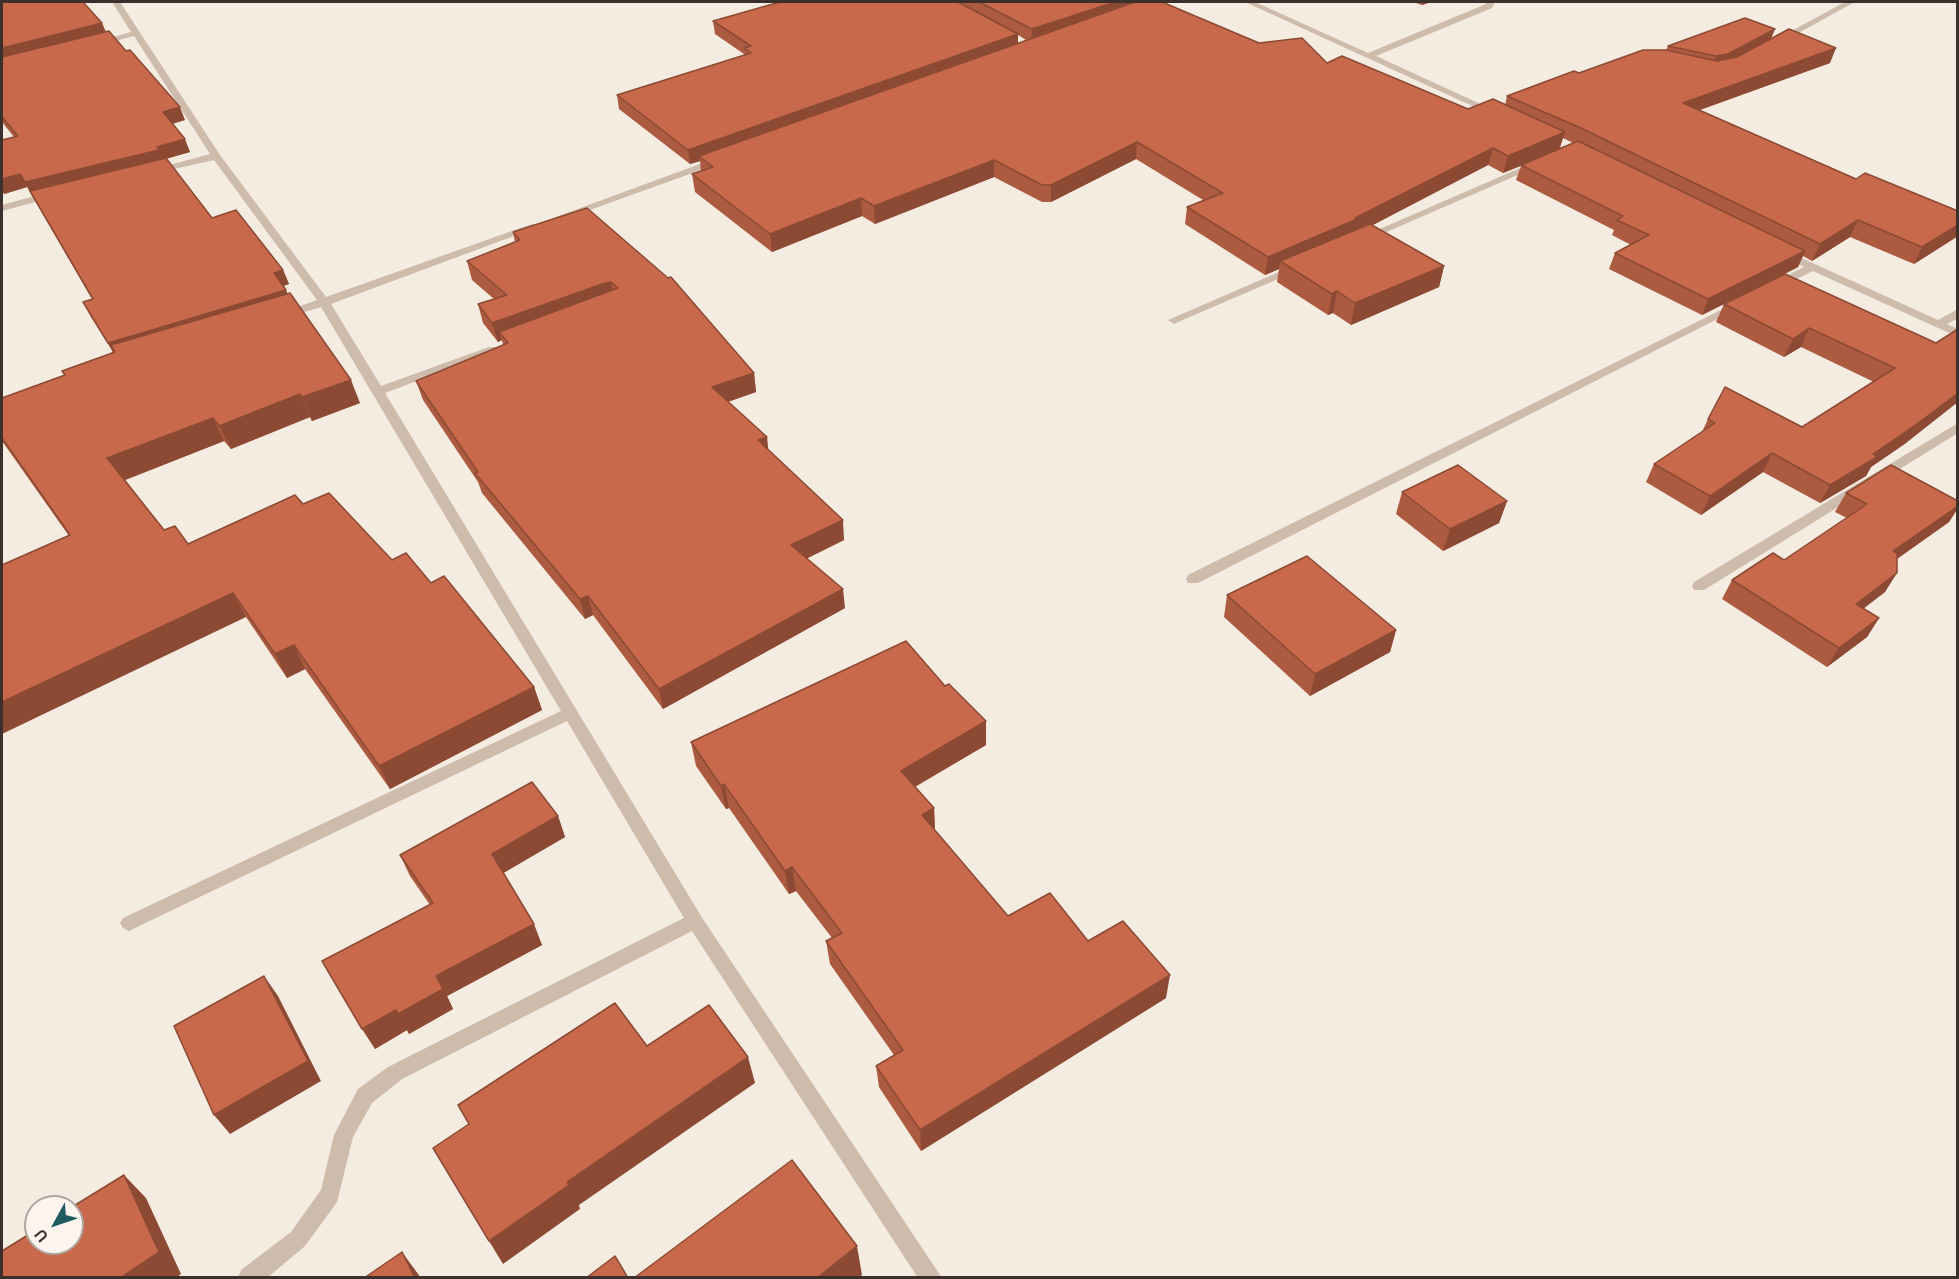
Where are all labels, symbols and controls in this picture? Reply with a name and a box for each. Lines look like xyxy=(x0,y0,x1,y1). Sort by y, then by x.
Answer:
north arrow xyxy=(24,1195,84,1255)
text: U xyxy=(30,1225,53,1247)

